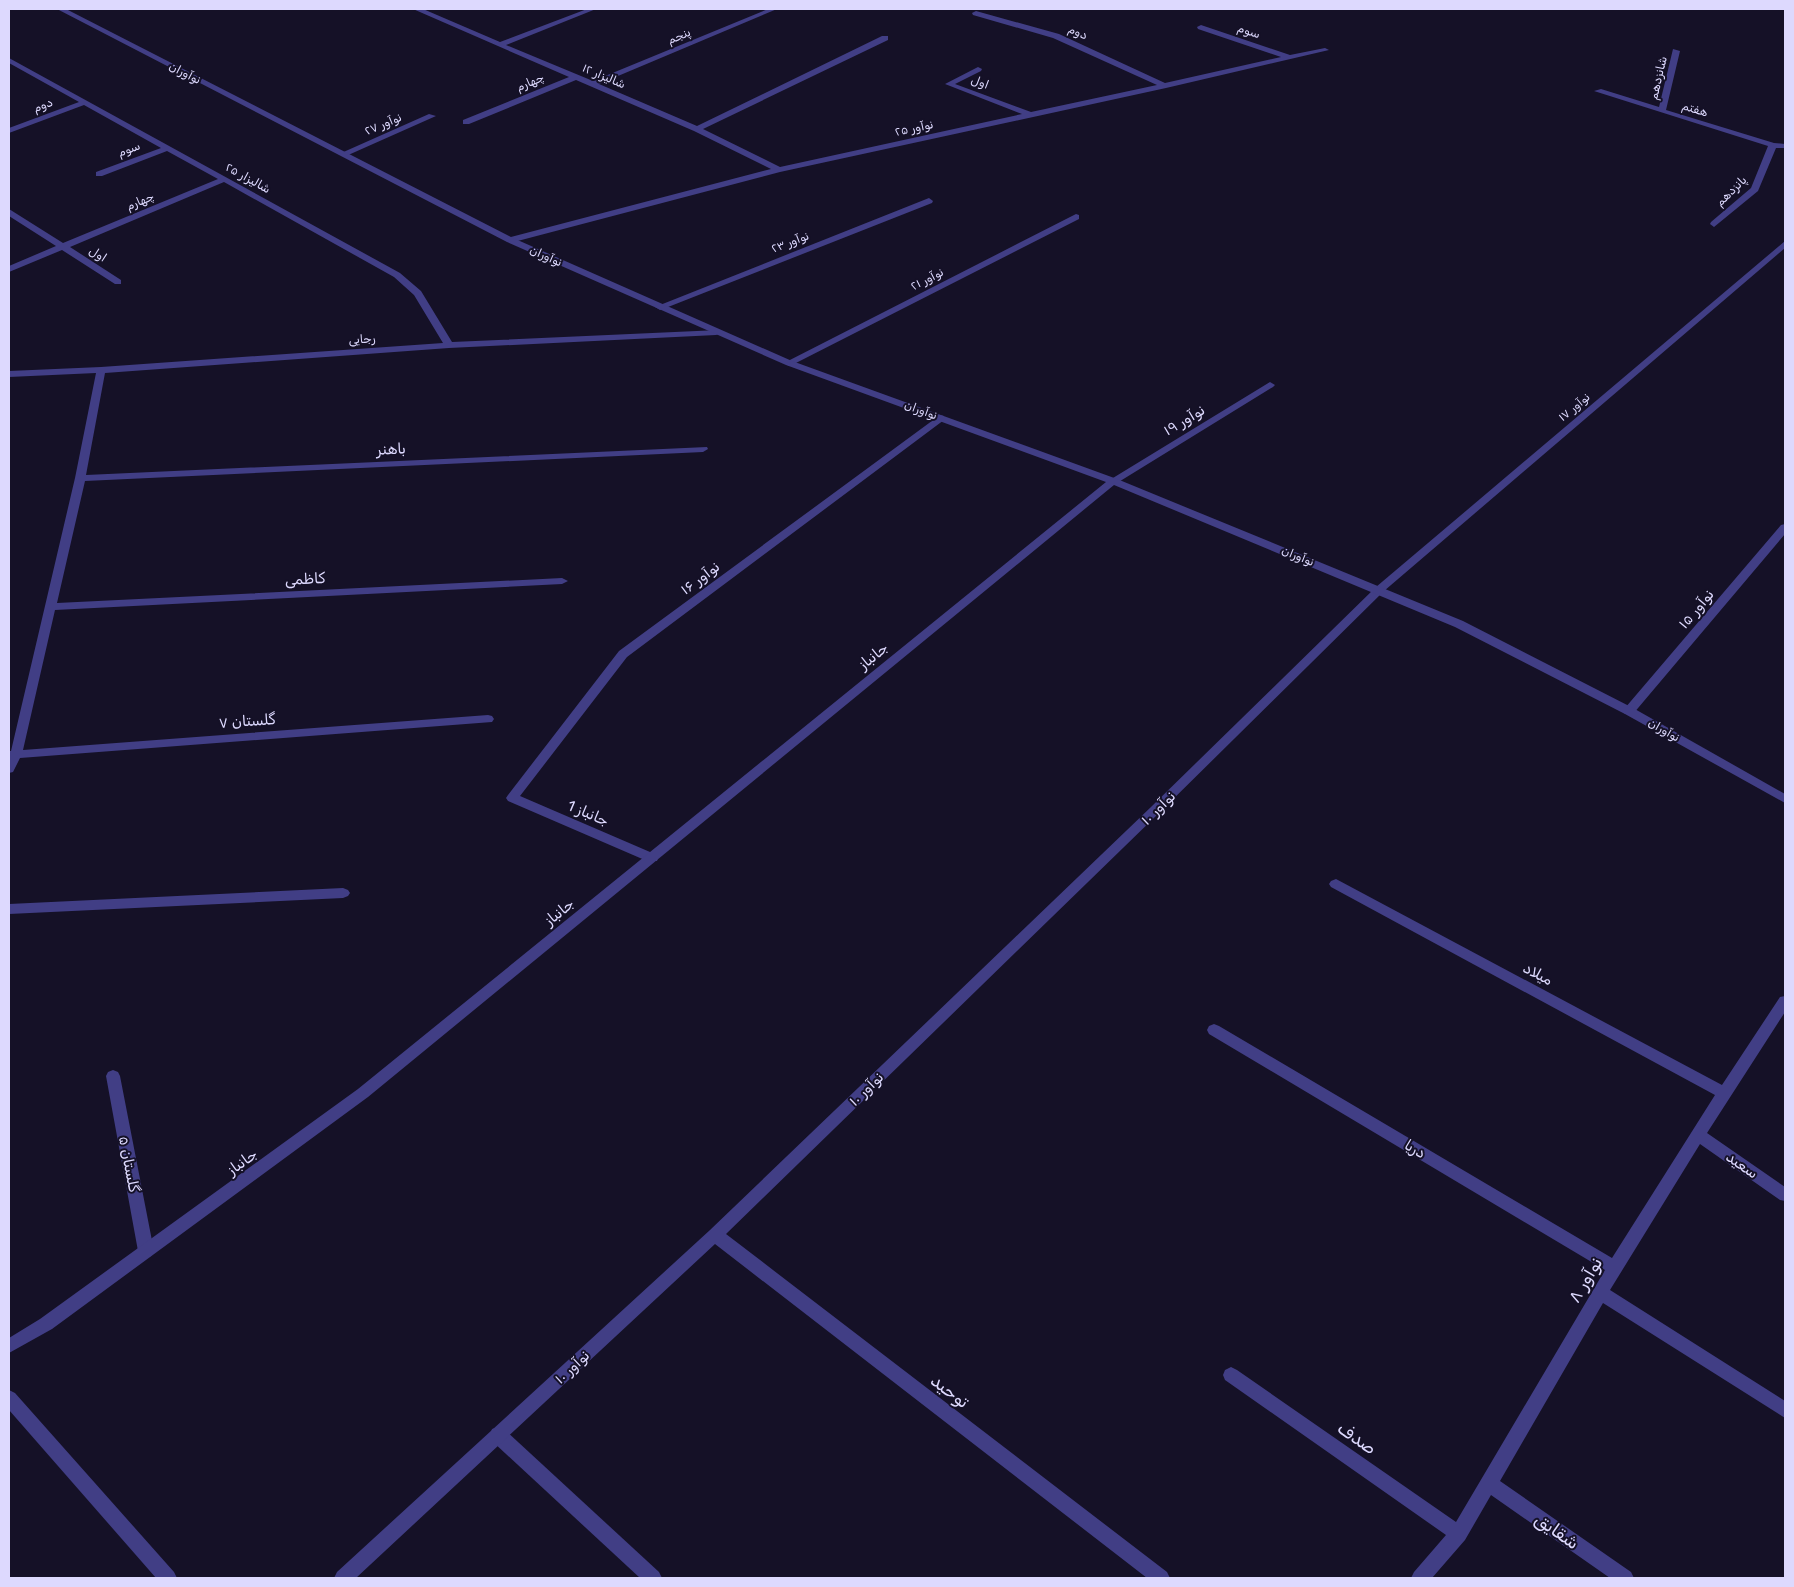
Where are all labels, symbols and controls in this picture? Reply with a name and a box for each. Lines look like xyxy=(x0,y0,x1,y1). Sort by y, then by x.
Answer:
street label: سوم xyxy=(1235,21,1262,43)
street label: دوم xyxy=(1065,22,1090,44)
street label: پنجم xyxy=(665,25,693,48)
street label: شانزدهم xyxy=(1646,55,1671,101)
street label: نوآوران xyxy=(166,59,203,88)
street label: شالیزار ۱۲ xyxy=(580,61,628,92)
street label: چهارم xyxy=(514,70,547,96)
street label: اول xyxy=(969,72,991,93)
street label: دوم xyxy=(31,95,56,117)
street label: هفتم xyxy=(1680,98,1710,120)
street label: نوآور ۲۷ xyxy=(362,110,404,139)
street label: نوآور ۲۵ xyxy=(894,117,935,140)
street label: سوم xyxy=(116,138,143,162)
street label: شالیزار ۲۵ xyxy=(222,160,273,197)
street label: پانزدهم xyxy=(1713,173,1750,210)
street label: چهارم xyxy=(124,189,157,215)
street label: نوآور ۲۳ xyxy=(769,228,811,256)
street label: اول xyxy=(86,243,109,266)
street label: نوآوران xyxy=(527,243,564,270)
street label: نوآور ۲۱ xyxy=(908,265,946,294)
street label: رجایی xyxy=(348,331,376,348)
street label: نوآور ۱۷ xyxy=(1555,390,1593,425)
street label: نوآوران xyxy=(902,398,939,423)
street label: نوآور ۱۹ xyxy=(1160,401,1208,440)
street label: باهنر xyxy=(375,439,406,459)
street label: نوآوران xyxy=(1279,543,1316,570)
street label: نوآور ۱۶ xyxy=(677,557,724,599)
street label: کاظمی xyxy=(284,569,326,589)
street label: نوآور ۱۵ xyxy=(1674,586,1718,633)
street label: جانباز xyxy=(854,639,891,674)
street label: گلستان ۷ xyxy=(218,710,276,732)
street label: نوآوران xyxy=(1645,715,1682,745)
street label: نوآور ۱۰ xyxy=(1137,787,1180,829)
street label: جانباز 1 xyxy=(565,796,611,830)
street label: جانباز xyxy=(540,895,577,930)
street label: میلاد xyxy=(1520,959,1556,989)
street label: نوآور ۱۰ xyxy=(845,1068,888,1110)
street label: گلستان ۵ xyxy=(115,1134,143,1194)
street label: دریا xyxy=(1401,1136,1429,1162)
street label: جانباز xyxy=(223,1145,261,1180)
street label: سعید xyxy=(1722,1148,1762,1182)
street label: نوآور ۸ xyxy=(1563,1253,1607,1307)
street label: نوآور ۱۰ xyxy=(551,1346,594,1388)
street label: توحید xyxy=(926,1369,974,1413)
street label: صدف xyxy=(1333,1417,1381,1459)
street label: شقایق xyxy=(1530,1508,1584,1554)

